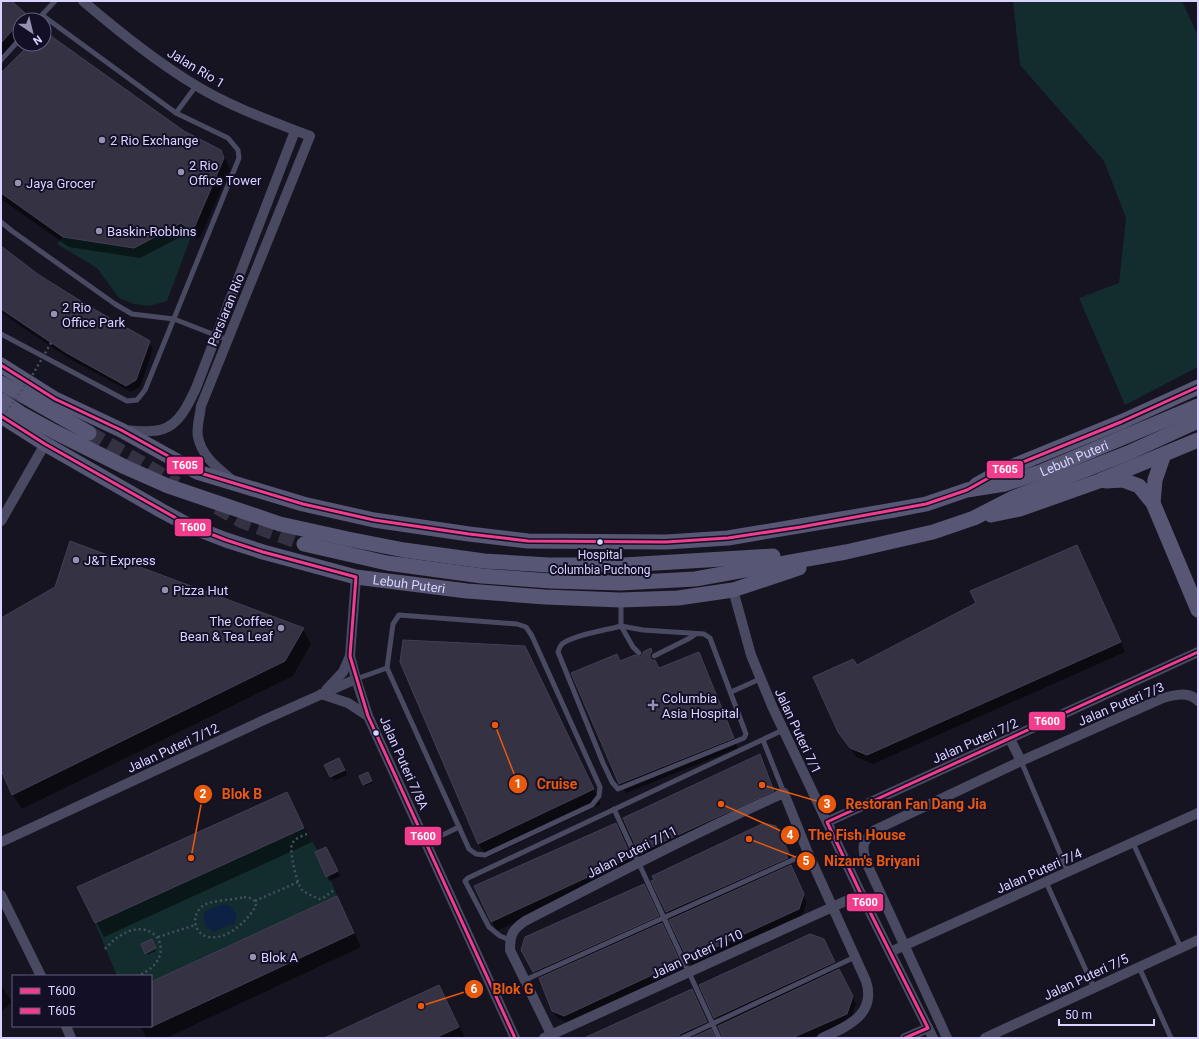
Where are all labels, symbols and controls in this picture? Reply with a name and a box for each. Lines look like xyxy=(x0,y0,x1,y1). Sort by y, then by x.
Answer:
north arrow xyxy=(12,12,52,52)
text: N xyxy=(30,32,44,47)
street label: Jalan Rio 1 xyxy=(165,45,227,91)
place label: 2 Rio Exchange xyxy=(110,133,199,148)
marker: 2 Rio Exchange xyxy=(97,135,107,145)
place label: 2 Rio Office Tower xyxy=(189,158,262,188)
marker: 2 Rio Office Tower xyxy=(176,167,186,177)
place label: Jaya Grocer xyxy=(26,176,96,191)
marker: Jaya Grocer xyxy=(13,178,23,188)
place label: Baskin-Robbins xyxy=(107,224,197,239)
marker: Baskin-Robbins xyxy=(94,226,104,236)
street label: Persiaran Rio xyxy=(205,272,247,348)
place label: 2 Rio Office Park xyxy=(62,300,126,330)
marker: 2 Rio Office Park xyxy=(49,309,59,319)
street label: Lebuh Puteri xyxy=(1037,437,1110,479)
line badge: T605 xyxy=(166,456,204,475)
text: T605 xyxy=(172,459,198,472)
line badge: T605 xyxy=(986,460,1024,479)
text: T605 xyxy=(992,463,1018,476)
line badge: T600 xyxy=(174,518,212,537)
text: T600 xyxy=(180,521,206,534)
marker: Hospital Columbia Puchong xyxy=(595,537,605,547)
place label: Hospital Columbia Puchong xyxy=(549,548,651,577)
place label: J&T Express xyxy=(84,553,156,568)
marker: J&T Express xyxy=(71,555,81,565)
street label: Lebuh Puteri xyxy=(372,572,446,596)
place label: Pizza Hut xyxy=(173,583,228,598)
marker: Pizza Hut xyxy=(160,585,170,595)
place label: The Coffee Bean & Tea Leaf xyxy=(180,614,273,644)
marker: The Coffee Bean & Tea Leaf xyxy=(276,623,286,633)
street label: Jalan Puteri 7/3 xyxy=(1076,679,1166,729)
street label: Jalan Puteri 7/1 xyxy=(772,686,824,776)
place label: Columbia Asia Hospital xyxy=(662,691,739,721)
marker: Columbia Asia Hospital xyxy=(647,699,659,711)
line badge: T600 xyxy=(1028,711,1066,731)
street label: Jalan Puteri 7/8A xyxy=(377,714,432,812)
street label: Jalan Puteri 7/2 xyxy=(930,715,1020,767)
text: T600 xyxy=(1034,715,1060,728)
street label: Jalan Puteri 7/12 xyxy=(125,720,221,776)
unlabelled marker xyxy=(371,728,381,738)
callout: Cruise xyxy=(508,771,585,797)
text: Cruise xyxy=(537,776,578,792)
text: 1 xyxy=(515,777,521,791)
callout: Blok B xyxy=(193,781,270,807)
text: Blok B xyxy=(222,786,262,802)
text: 2 xyxy=(200,787,207,801)
callout: Restoran Fan Dang Jia xyxy=(817,791,994,817)
text: Restoran Fan Dang Jia xyxy=(845,796,987,812)
text: 3 xyxy=(824,797,831,811)
callout: The Fish House xyxy=(780,822,914,848)
street label: Jalan Puteri 7/11 xyxy=(584,823,680,881)
line badge: T600 xyxy=(404,826,442,846)
text: The Fish House xyxy=(808,827,906,843)
text: 4 xyxy=(787,828,794,842)
text: T600 xyxy=(410,830,436,843)
street label: Jalan Puteri 7/4 xyxy=(994,845,1085,897)
callout: Nizam's Briyani xyxy=(796,848,928,874)
text: Nizam's Briyani xyxy=(824,853,920,869)
text: 5 xyxy=(803,854,810,868)
line badge: T600 xyxy=(846,893,884,912)
text: T600 xyxy=(852,896,878,909)
street label: Jalan Puteri 7/10 xyxy=(649,926,745,982)
place label: Blok A xyxy=(261,950,298,965)
street label: Jalan Puteri 7/5 xyxy=(1041,951,1131,1003)
marker: Blok A xyxy=(248,952,258,962)
legend xyxy=(12,975,152,1027)
callout: Blok G xyxy=(464,976,541,1002)
text: Blok G xyxy=(492,981,534,997)
text: 6 xyxy=(471,982,478,996)
text: T600 xyxy=(48,984,76,998)
scale bar xyxy=(1059,1001,1154,1027)
text: T605 xyxy=(48,1004,76,1018)
text: 50 m xyxy=(1065,1008,1092,1022)

